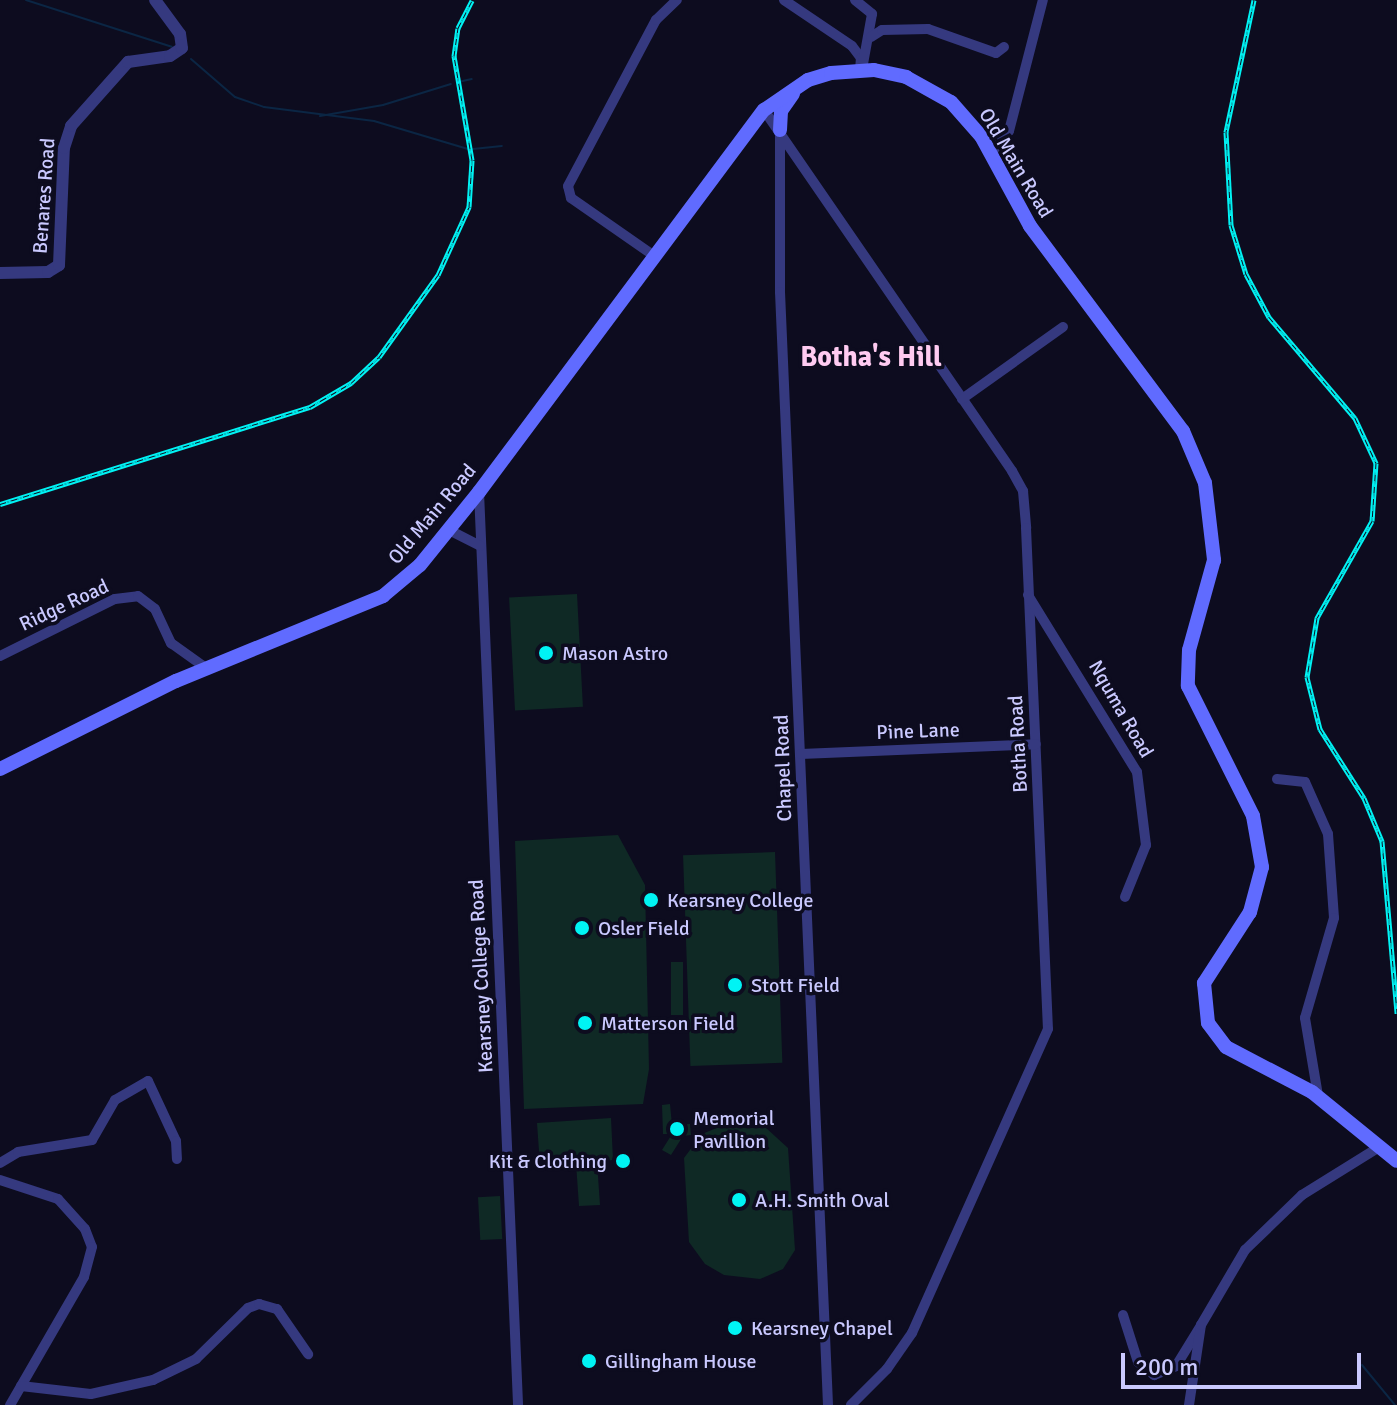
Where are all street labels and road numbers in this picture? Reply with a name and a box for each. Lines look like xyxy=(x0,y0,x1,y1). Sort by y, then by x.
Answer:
street label: Old Main Road xyxy=(974,104,1058,222)
street label: Benares Road xyxy=(28,137,60,255)
street label: Old Main Road xyxy=(383,459,481,569)
street label: Ridge Road xyxy=(16,574,112,636)
street label: Nquma Road xyxy=(1084,656,1158,762)
street label: Botha Road xyxy=(1003,695,1033,793)
street label: Chapel Road xyxy=(769,714,797,822)
street label: Pine Lane xyxy=(876,718,960,744)
street label: Kearsney College Road xyxy=(464,879,498,1073)

